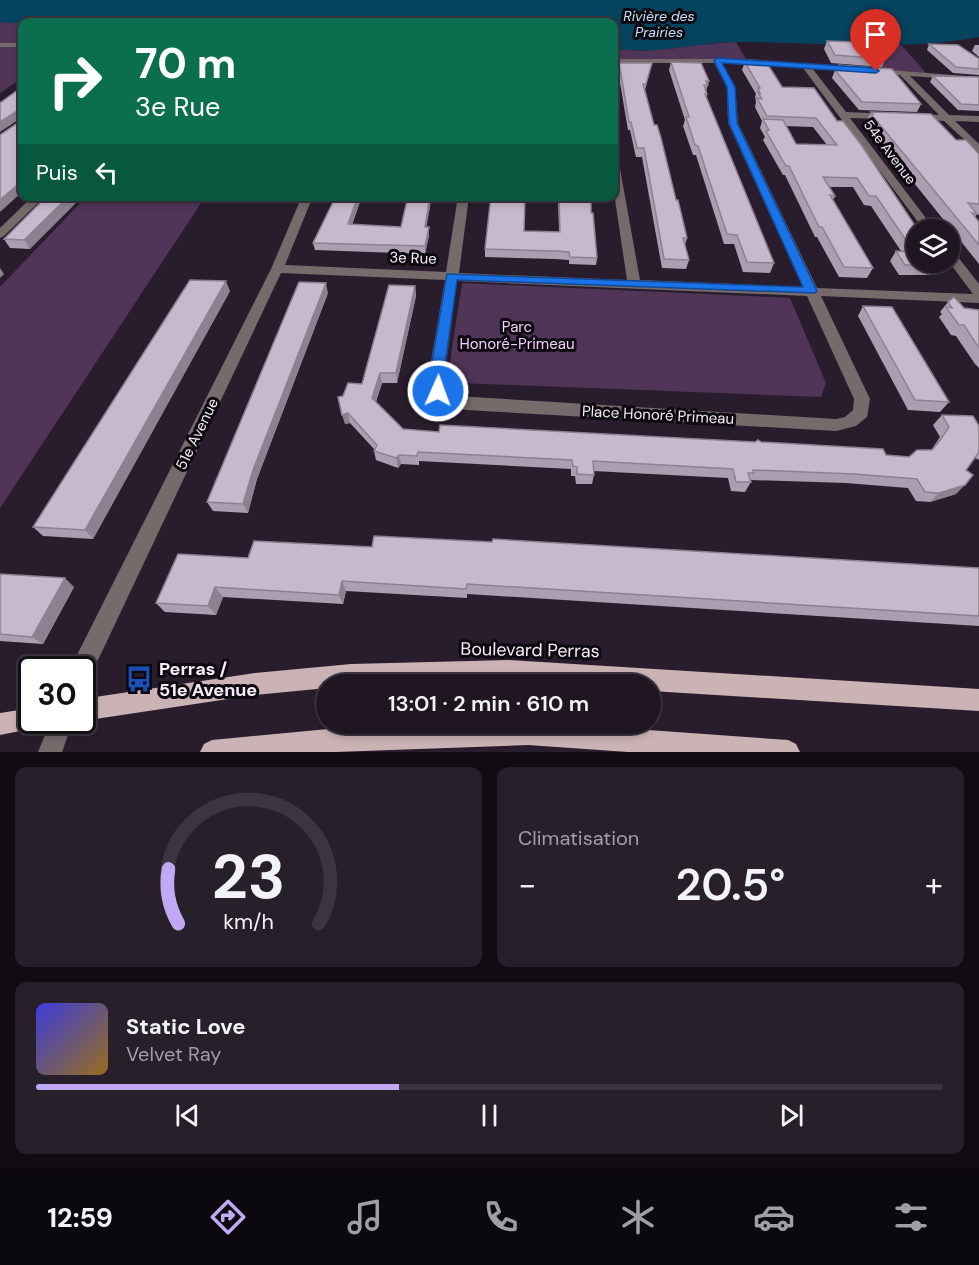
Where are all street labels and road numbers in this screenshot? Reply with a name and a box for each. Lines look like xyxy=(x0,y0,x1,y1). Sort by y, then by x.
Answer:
street label: 54e Avenue xyxy=(860,116,920,188)
street label: 3e Rue xyxy=(389,247,437,269)
street label: 51e Avenue xyxy=(171,395,223,473)
street label: Place Honoré Primeau xyxy=(581,401,735,429)
street label: Boulevard Perras xyxy=(460,637,600,663)

